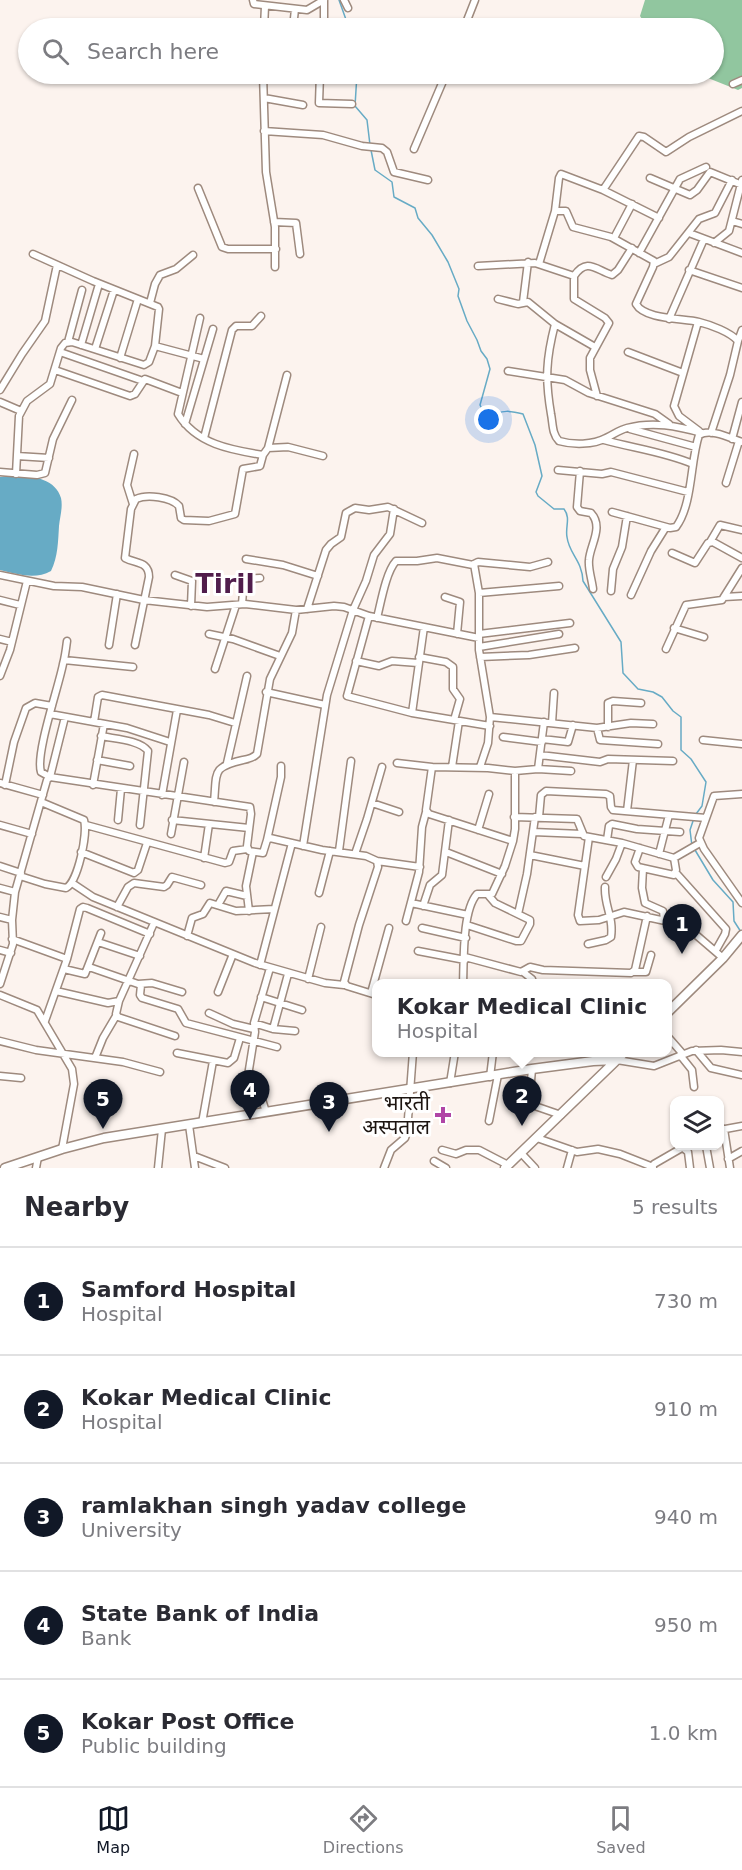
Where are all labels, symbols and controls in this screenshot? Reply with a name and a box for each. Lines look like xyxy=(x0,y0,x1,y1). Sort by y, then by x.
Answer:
search box xyxy=(18,18,724,84)
icon: search xyxy=(39,35,72,68)
text: Search here xyxy=(87,39,219,64)
your location xyxy=(474,405,503,434)
district label: Tiril xyxy=(195,568,255,599)
pin: 1 xyxy=(662,904,702,954)
popup xyxy=(372,979,672,1057)
text: Kokar Medical Clinic xyxy=(397,994,647,1019)
text: Hospital xyxy=(397,1019,478,1043)
pin: 4 xyxy=(230,1070,270,1120)
pin: 2 xyxy=(502,1076,542,1126)
pin: 5 xyxy=(84,1080,122,1129)
pin: 3 xyxy=(310,1082,348,1132)
place label: भारती अस्पताल xyxy=(362,1091,431,1139)
map controls xyxy=(670,1096,724,1150)
button: layers xyxy=(670,1096,724,1150)
marker: भारती अस्पताल xyxy=(434,1106,452,1124)
text: Nearby xyxy=(24,1192,129,1222)
text: 5 results xyxy=(632,1195,718,1219)
text: Samford Hospital xyxy=(81,1277,296,1302)
text: 1 xyxy=(37,1289,50,1313)
text: 730 m xyxy=(654,1289,718,1313)
text: Hospital xyxy=(81,1302,163,1326)
text: Kokar Medical Clinic xyxy=(81,1385,331,1410)
text: 2 xyxy=(37,1397,50,1421)
text: 910 m xyxy=(654,1397,718,1421)
text: Hospital xyxy=(81,1410,163,1434)
text: ramlakhan singh yadav college xyxy=(81,1493,466,1518)
text: 3 xyxy=(37,1505,50,1529)
text: 940 m xyxy=(654,1505,718,1529)
text: University xyxy=(81,1518,182,1542)
text: State Bank of India xyxy=(81,1601,319,1626)
text: 4 xyxy=(37,1613,50,1637)
text: 950 m xyxy=(654,1613,718,1637)
text: Bank xyxy=(81,1626,131,1650)
text: Kokar Post Office xyxy=(81,1709,294,1734)
text: 5 xyxy=(37,1721,50,1745)
text: 1.0 km xyxy=(649,1721,718,1745)
text: Public building xyxy=(81,1734,227,1758)
tab: Map xyxy=(96,1802,130,1857)
tab: Directions xyxy=(323,1802,403,1857)
tab: Saved xyxy=(596,1802,646,1857)

